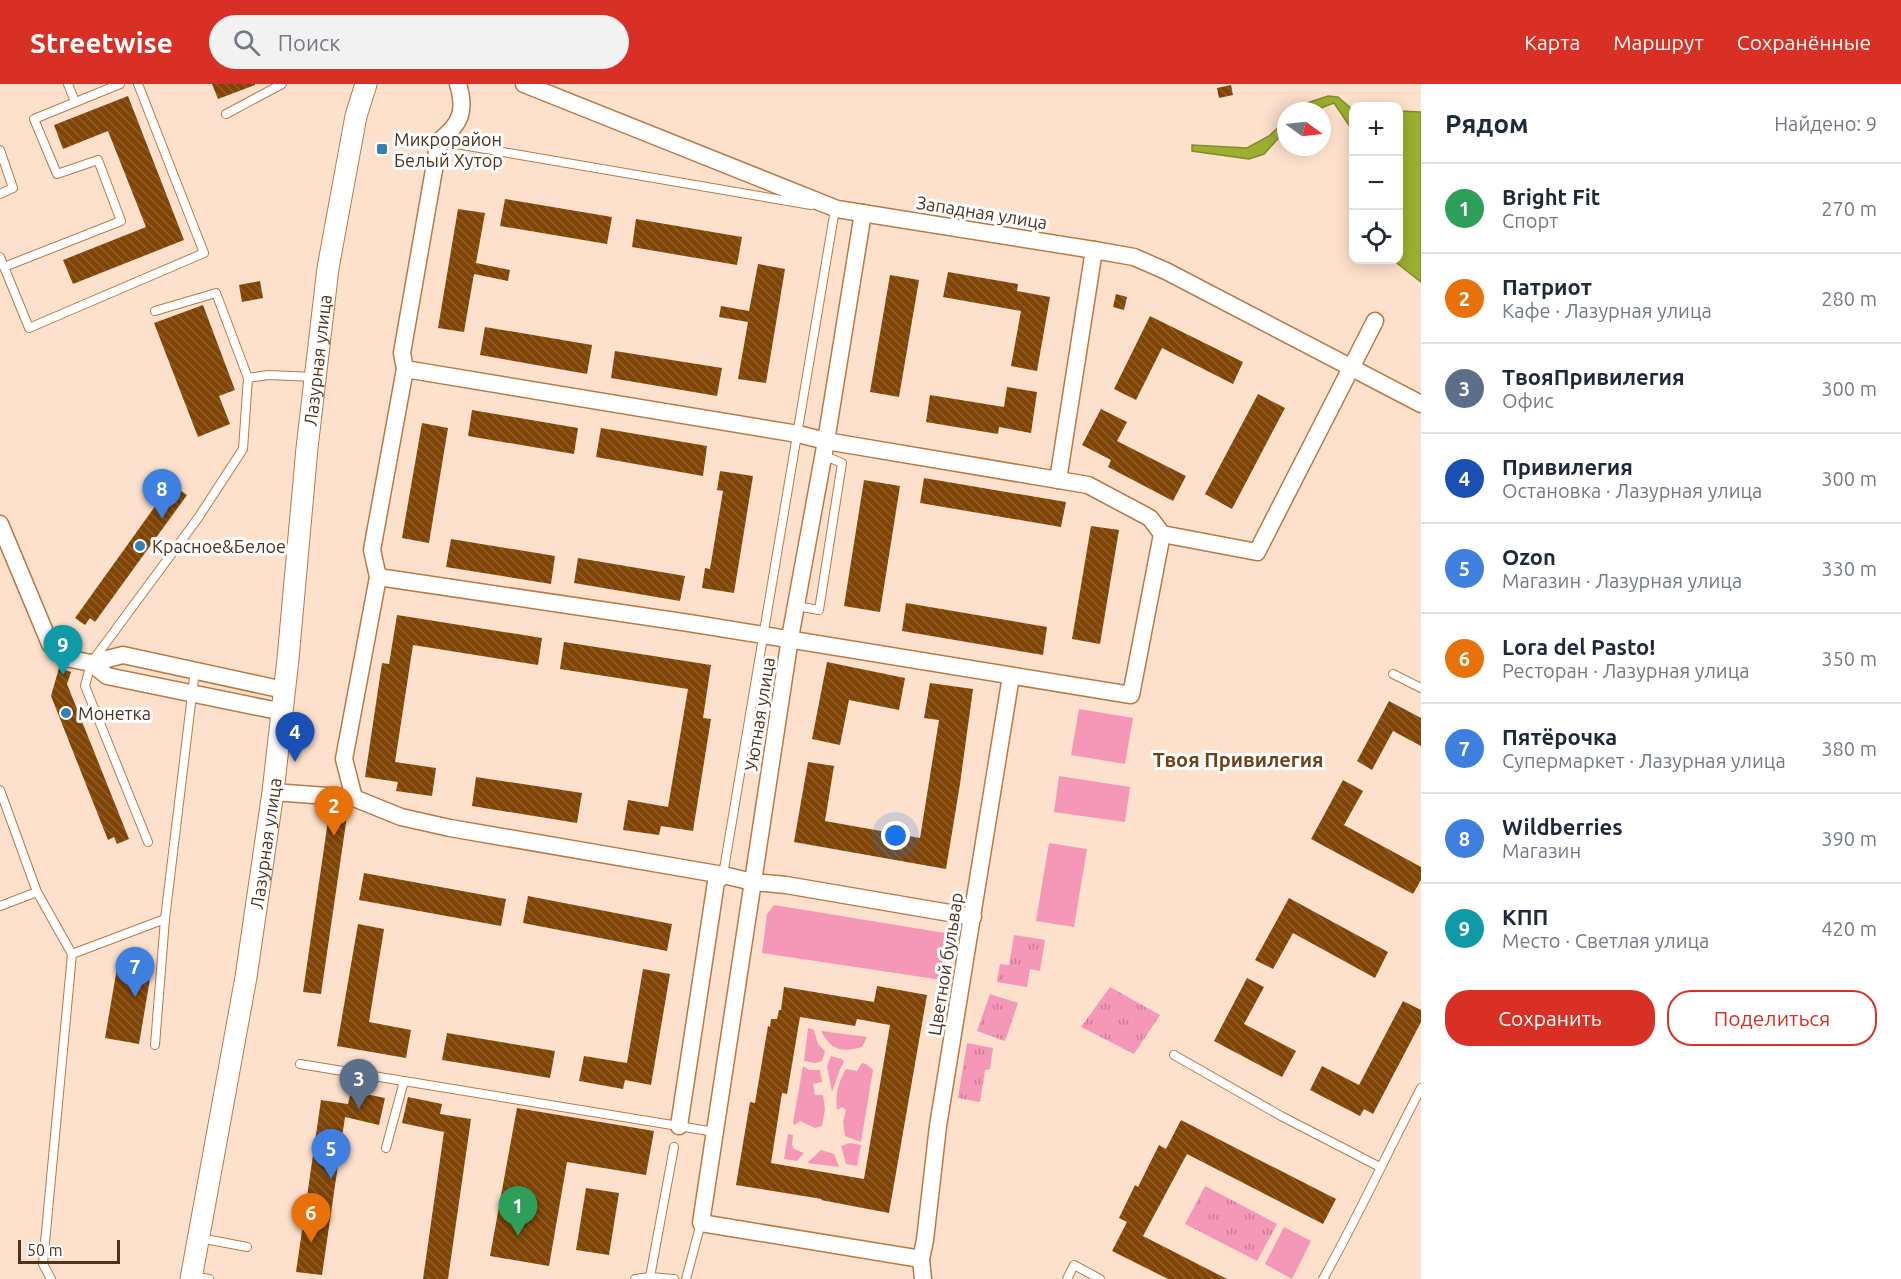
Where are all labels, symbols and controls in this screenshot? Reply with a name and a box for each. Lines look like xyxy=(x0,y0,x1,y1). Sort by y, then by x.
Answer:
search box xyxy=(209,15,629,69)
icon: search xyxy=(230,26,263,59)
text: Streetwise xyxy=(30,27,173,58)
text: Поиск xyxy=(278,30,340,55)
text: Карта xyxy=(1524,30,1580,54)
text: Маршрут xyxy=(1613,30,1704,54)
text: Сохранённые xyxy=(1737,30,1871,54)
north arrow xyxy=(1277,102,1331,156)
map controls xyxy=(1349,102,1403,264)
button: + xyxy=(1349,102,1403,156)
text: Рядом xyxy=(1445,109,1529,138)
text: Найдено: 9 xyxy=(1774,112,1877,135)
place label: Микрорайон Белый Хутор xyxy=(394,129,503,170)
marker: Микрорайон Белый Хутор xyxy=(375,142,389,156)
button: − xyxy=(1349,156,1403,210)
text: Bright Fit xyxy=(1502,184,1600,209)
street label: Западная улица xyxy=(915,192,1049,232)
text: 1 xyxy=(1459,197,1470,220)
text: 270 m xyxy=(1821,197,1877,220)
text: Спорт xyxy=(1502,209,1558,232)
button: locate xyxy=(1349,210,1403,264)
text: Патриот xyxy=(1502,274,1592,299)
text: 2 xyxy=(1459,287,1470,310)
text: 280 m xyxy=(1821,287,1877,310)
street label: Лазурная улица xyxy=(300,293,335,427)
text: Кафе · Лазурная улица xyxy=(1502,299,1712,322)
text: ТвояПривилегия xyxy=(1502,364,1685,389)
text: 3 xyxy=(1459,377,1470,400)
text: 300 m xyxy=(1821,377,1877,400)
text: Офис xyxy=(1502,389,1554,412)
text: Привилегия xyxy=(1502,454,1633,479)
text: 4 xyxy=(1459,467,1470,490)
text: 300 m xyxy=(1821,467,1877,490)
pin: 8 xyxy=(142,470,182,519)
text: Остановка · Лазурная улица xyxy=(1502,479,1762,502)
place label: Красное&Белое xyxy=(152,536,286,556)
marker: Красное&Белое xyxy=(133,539,147,553)
text: Ozon xyxy=(1502,544,1556,569)
text: 5 xyxy=(1459,557,1470,580)
text: 330 m xyxy=(1821,557,1877,580)
text: Магазин · Лазурная улица xyxy=(1502,569,1742,592)
pin: 9 xyxy=(44,626,82,675)
text: Lora del Pasto! xyxy=(1502,634,1656,659)
text: 6 xyxy=(1459,647,1470,670)
text: 350 m xyxy=(1821,647,1877,670)
street label: Уютная улица xyxy=(740,656,778,772)
text: Ресторан · Лазурная улица xyxy=(1502,659,1750,682)
place label: Монетка xyxy=(78,703,151,723)
marker: Монетка xyxy=(59,706,73,720)
pin: 4 xyxy=(276,712,314,762)
text: Пятёрочка xyxy=(1502,724,1617,749)
text: 7 xyxy=(1459,737,1470,760)
text: 380 m xyxy=(1821,737,1877,760)
district label: Твоя Привилегия xyxy=(1153,748,1323,771)
text: Супермаркет · Лазурная улица xyxy=(1502,749,1786,772)
street label: Лазурная улица xyxy=(246,777,285,910)
pin: 2 xyxy=(314,786,354,836)
text: Wildberries xyxy=(1502,814,1623,839)
your location xyxy=(881,821,910,850)
text: 8 xyxy=(1459,827,1470,850)
text: 390 m xyxy=(1821,827,1877,850)
text: Магазин xyxy=(1502,839,1581,862)
street label: Цветной бульвар xyxy=(924,891,966,1037)
text: КПП xyxy=(1502,904,1548,929)
text: 9 xyxy=(1459,917,1470,940)
text: 420 m xyxy=(1821,917,1877,940)
text: Место · Светлая улица xyxy=(1502,929,1709,952)
pin: 7 xyxy=(116,948,154,997)
button: Сохранить xyxy=(1445,990,1655,1046)
button: Поделиться xyxy=(1667,990,1877,1046)
pin: 3 xyxy=(340,1060,378,1109)
pin: 5 xyxy=(312,1130,350,1179)
pin: 1 xyxy=(498,1186,538,1236)
pin: 6 xyxy=(292,1194,330,1243)
scale bar xyxy=(18,1237,120,1264)
text: 50 m xyxy=(27,1241,63,1259)

